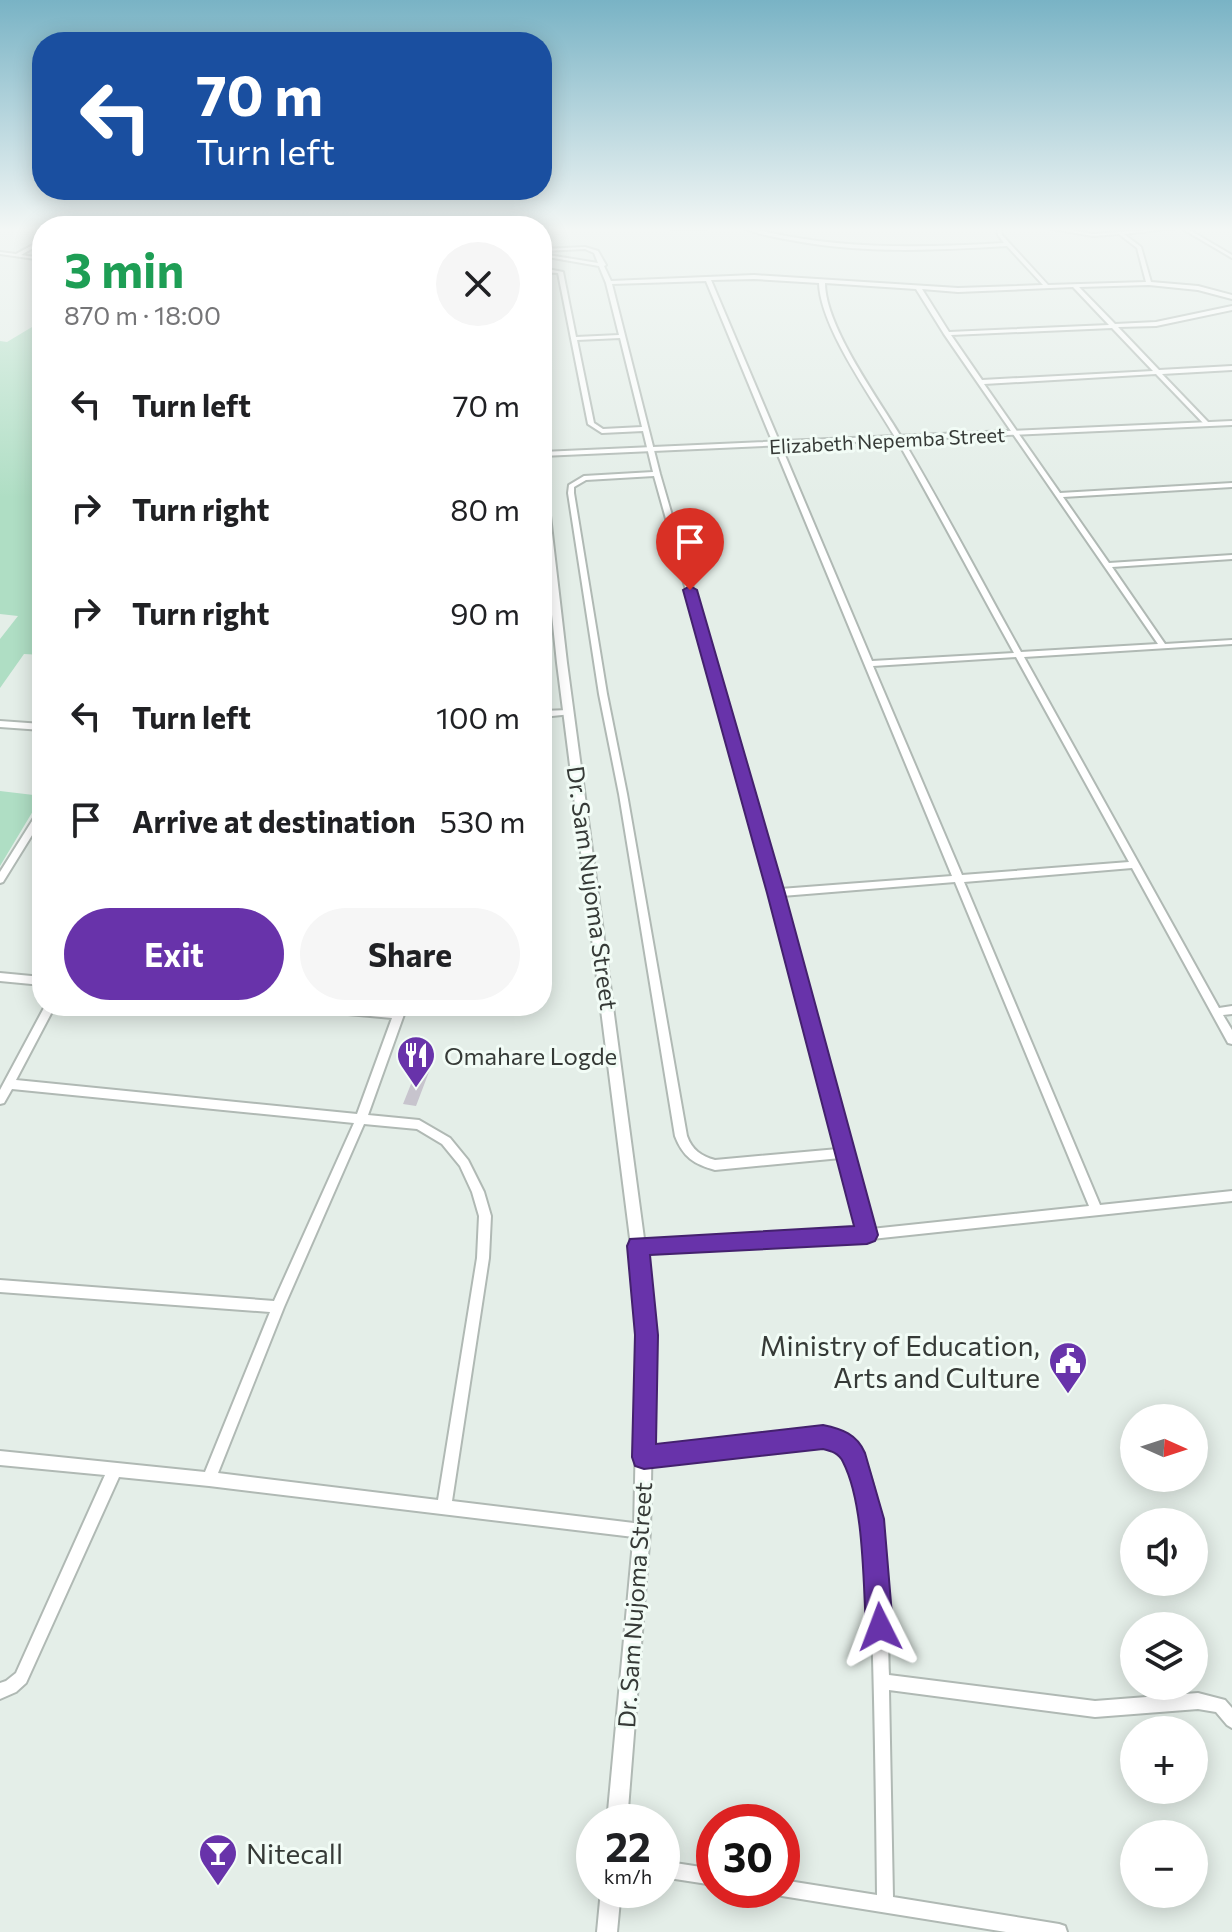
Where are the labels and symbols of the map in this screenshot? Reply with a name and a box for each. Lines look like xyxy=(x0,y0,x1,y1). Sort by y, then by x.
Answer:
street label: Elizabeth Nepemba Street xyxy=(768,422,1006,458)
pin xyxy=(656,508,724,590)
street label: Dr. Sam Nujoma Street xyxy=(561,764,625,1012)
restaurant icon: Omahare Logde xyxy=(395,1034,437,1089)
place label: Omahare Logde xyxy=(444,1041,617,1070)
place label: Ministry of Education, Arts and Culture xyxy=(760,1328,1040,1394)
public building icon: Ministry of Education, Arts and Culture xyxy=(1047,1340,1089,1395)
north arrow xyxy=(1120,1404,1208,1492)
street label: Dr. Sam Nujoma Street xyxy=(611,1481,657,1729)
position arrow xyxy=(838,1585,922,1669)
speed limit sign: 30 xyxy=(696,1804,800,1908)
bar icon: Nitecall xyxy=(197,1832,239,1887)
place label: Nitecall xyxy=(246,1836,343,1870)

